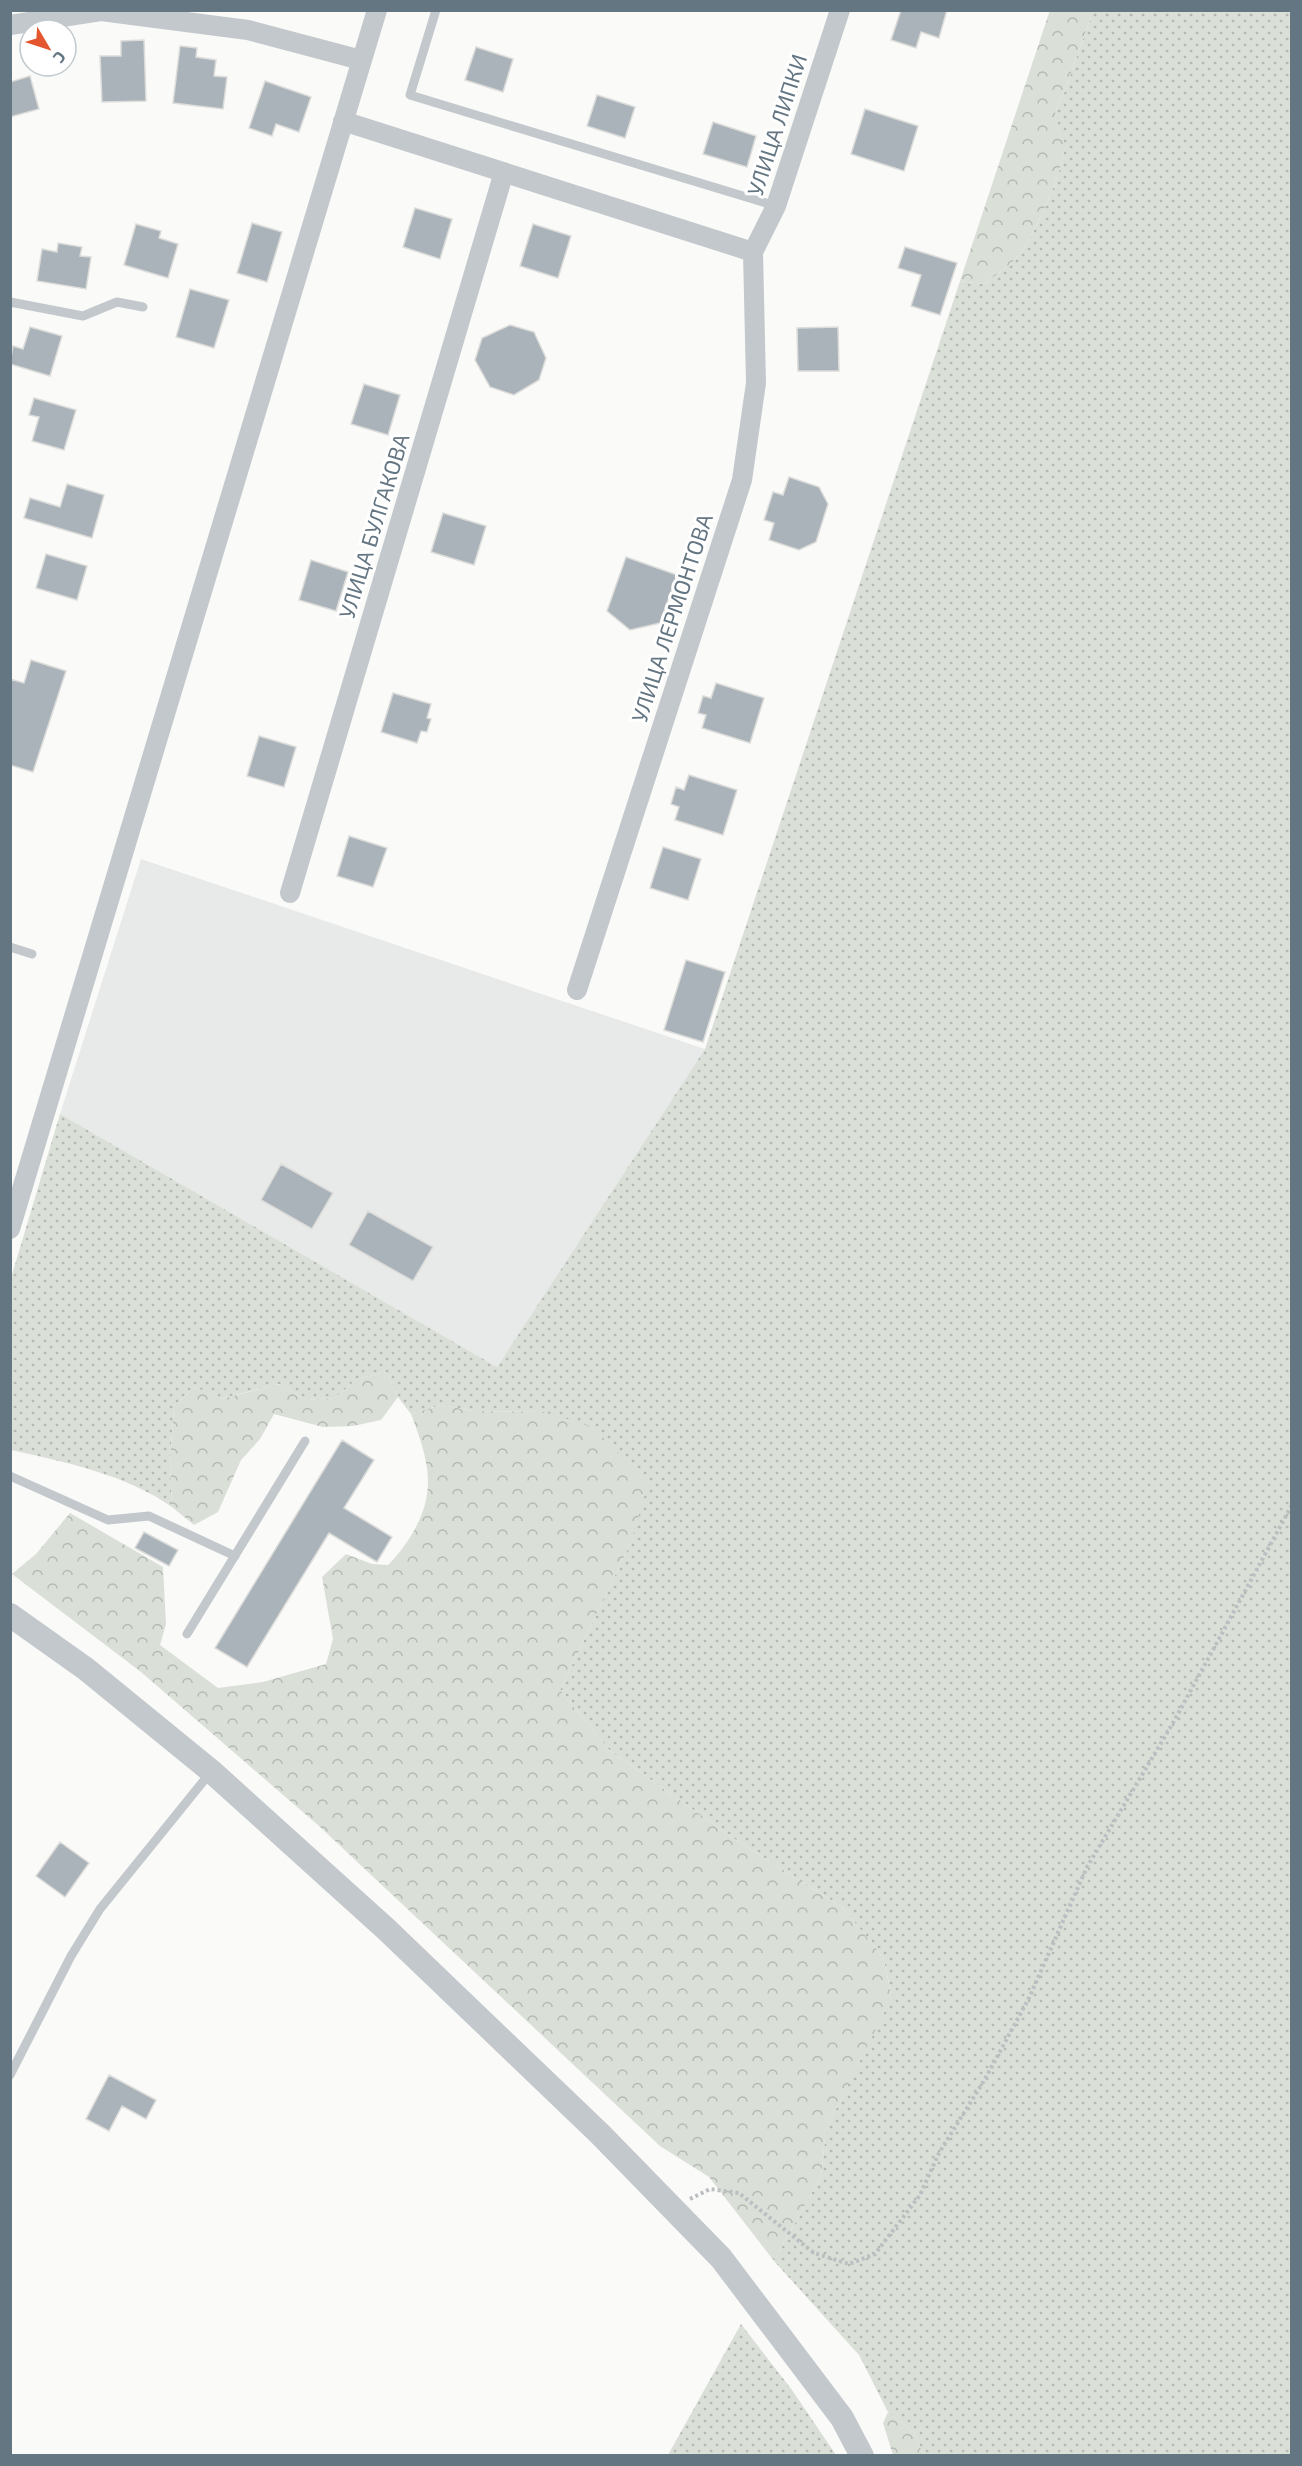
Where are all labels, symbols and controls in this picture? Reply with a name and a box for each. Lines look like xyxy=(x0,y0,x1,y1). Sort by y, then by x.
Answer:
north arrow xyxy=(18,18,78,78)
text: С xyxy=(50,48,70,67)
street label: УЛИЦА ЛИПКИ xyxy=(741,51,811,199)
street label: УЛИЦА БУЛГАКОВА xyxy=(333,430,414,621)
street label: УЛИЦА ЛЕРМОНТОВА xyxy=(625,510,717,725)

